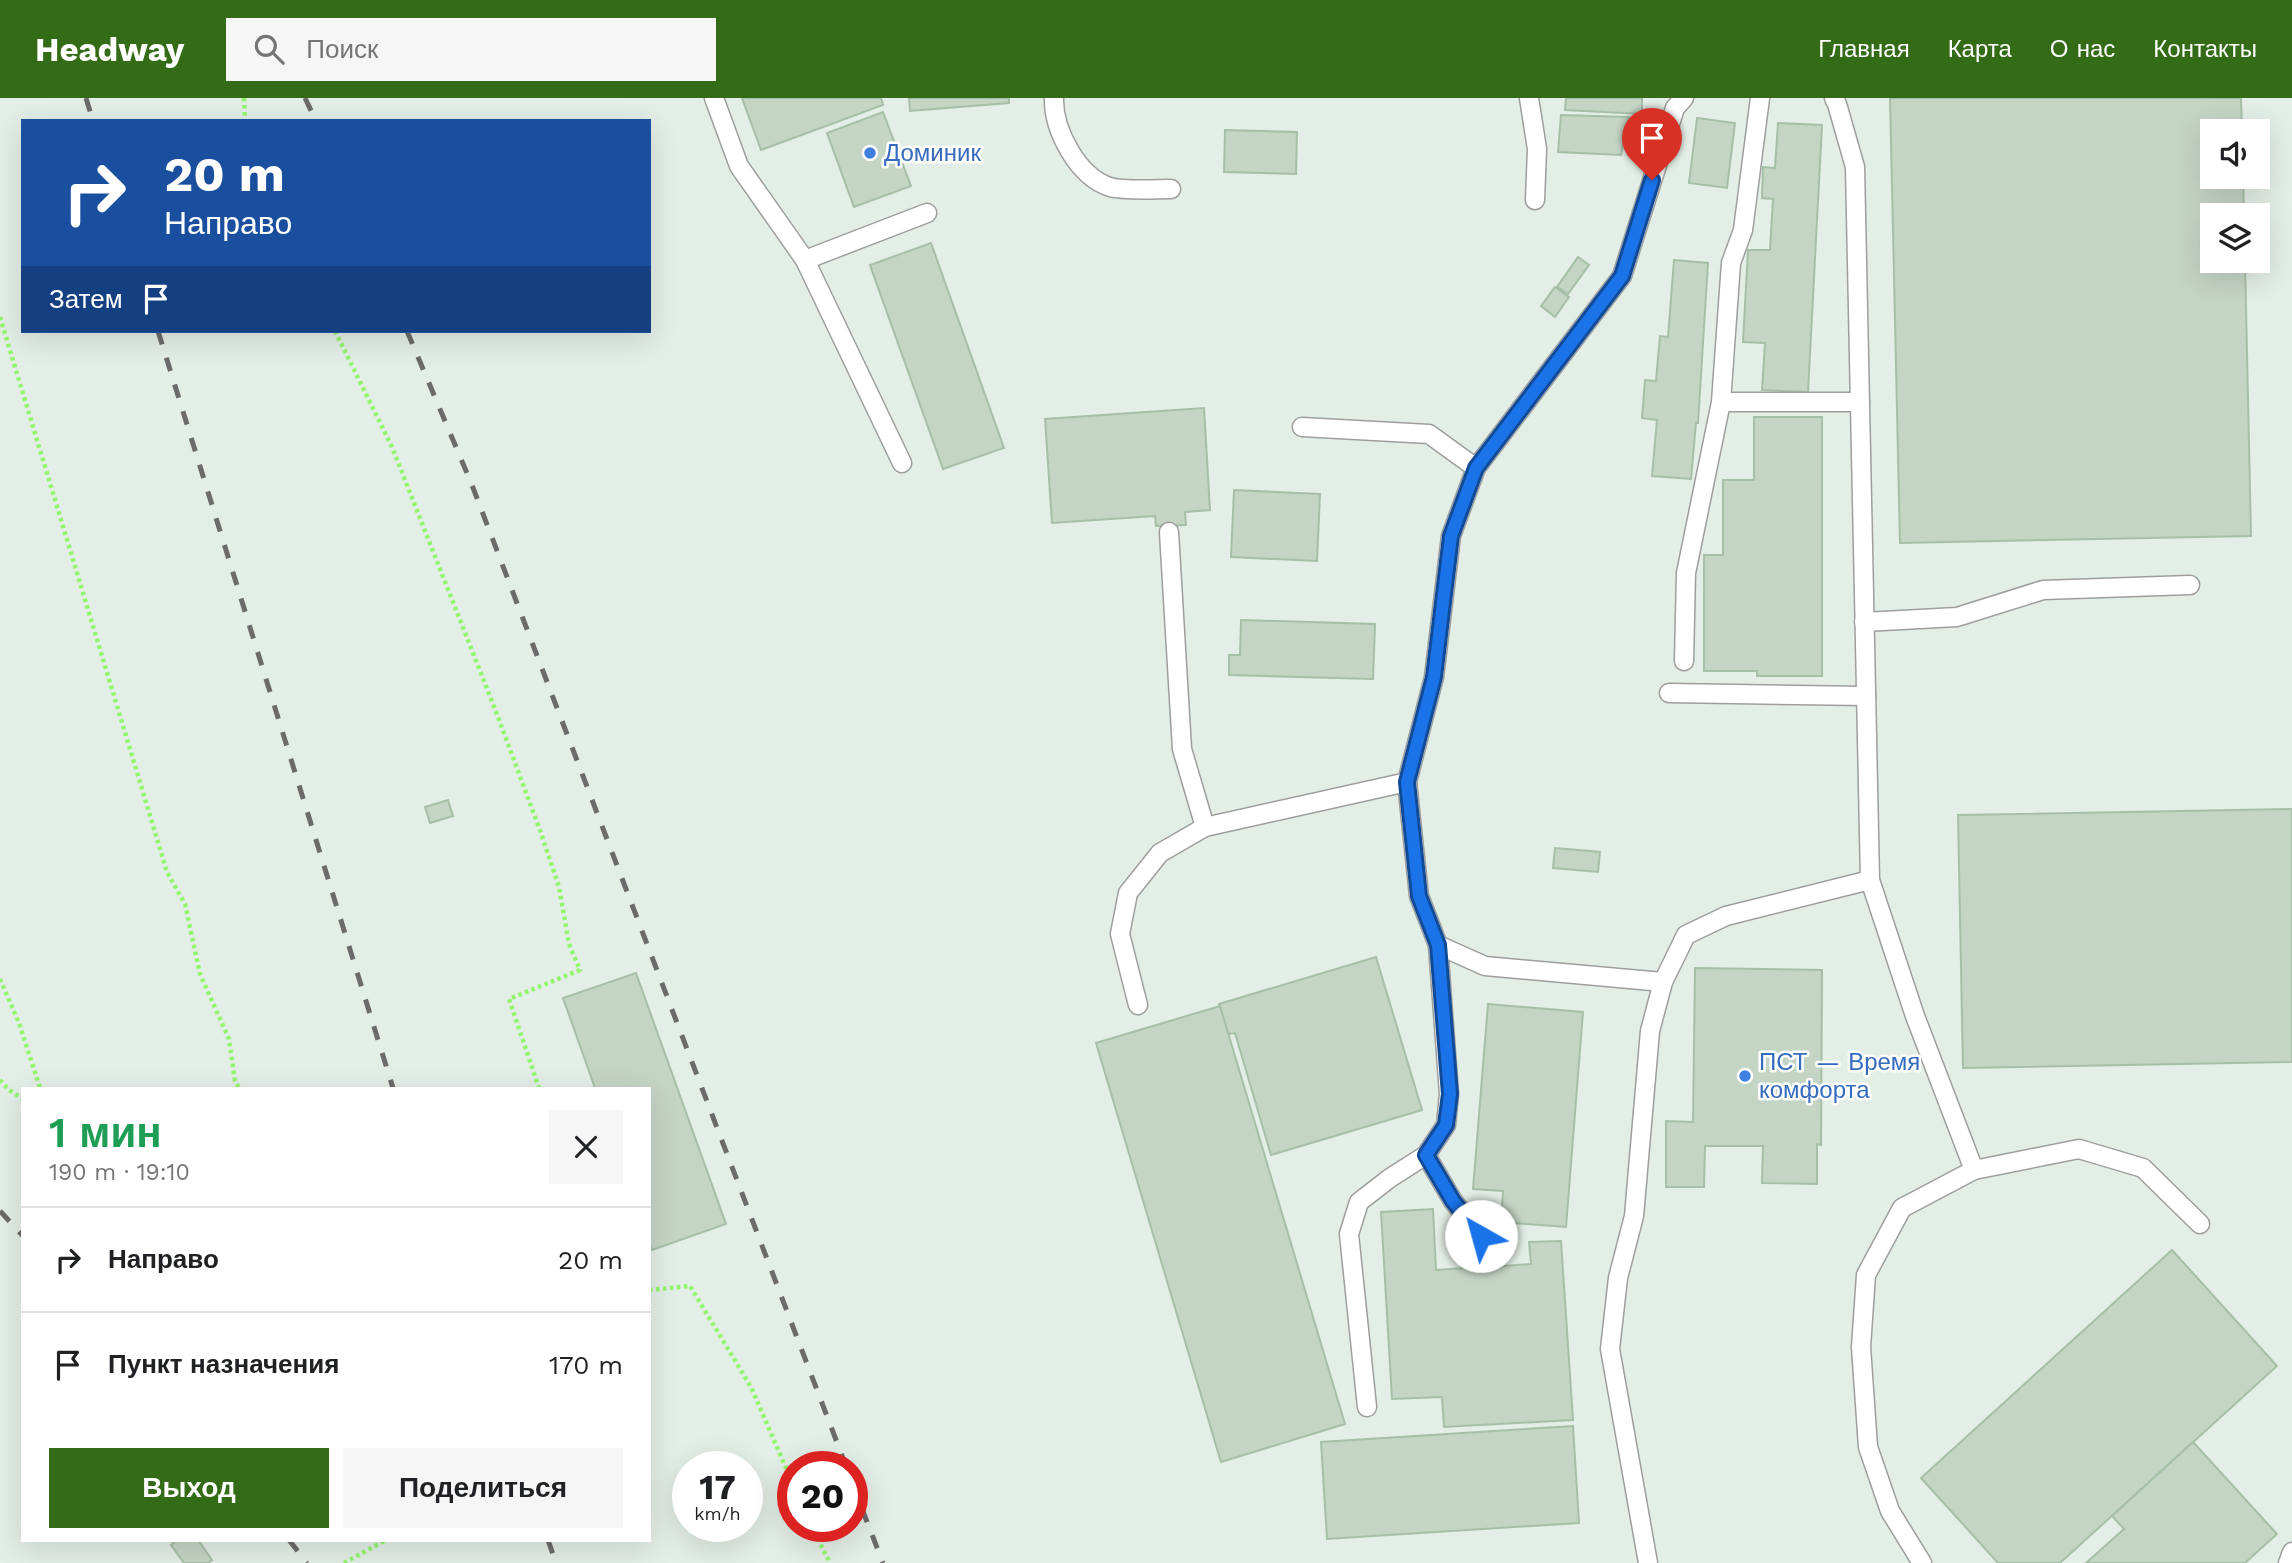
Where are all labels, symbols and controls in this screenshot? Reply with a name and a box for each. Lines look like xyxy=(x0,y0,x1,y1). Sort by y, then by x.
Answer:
search box xyxy=(226,18,716,81)
text: Headway xyxy=(35,30,184,69)
icon: search xyxy=(250,30,288,68)
text: Поиск xyxy=(306,34,378,64)
text: Главная xyxy=(1818,35,1910,63)
text: Карта xyxy=(1948,35,2012,63)
text: О нас xyxy=(2050,35,2115,63)
text: Контакты xyxy=(2153,35,2257,63)
pin xyxy=(1622,108,1682,180)
icon: arrive xyxy=(1633,119,1671,157)
map controls xyxy=(2200,119,2270,273)
button: sound xyxy=(2200,119,2270,189)
place label: Доминик xyxy=(884,139,981,167)
text: 20 m xyxy=(164,145,285,203)
marker: Доминик xyxy=(862,145,878,161)
icon: right xyxy=(49,147,140,238)
button: layers xyxy=(2200,203,2270,273)
text: Направо xyxy=(164,204,292,242)
icon: arrive xyxy=(137,280,175,318)
text: Затем xyxy=(49,284,123,314)
place label: ПСТ — Время комфорта xyxy=(1759,1048,1920,1104)
marker: ПСТ — Время комфорта xyxy=(1737,1068,1753,1084)
text: 1 мин xyxy=(49,1108,162,1157)
button: close xyxy=(549,1110,623,1184)
text: 190 m · 19:10 xyxy=(49,1159,190,1186)
position arrow xyxy=(1444,1199,1518,1273)
icon: right xyxy=(49,1241,87,1279)
text: Направо xyxy=(108,1244,219,1274)
text: 20 m xyxy=(558,1245,623,1275)
icon: arrive xyxy=(49,1346,87,1384)
text: Пункт назначения xyxy=(108,1349,339,1379)
text: 170 m xyxy=(549,1350,623,1380)
button: Выход xyxy=(49,1448,329,1528)
button: Поделиться xyxy=(343,1448,623,1528)
speed limit sign: 20 xyxy=(777,1451,868,1542)
text: 17 xyxy=(699,1466,736,1508)
text: km/h xyxy=(694,1503,741,1524)

